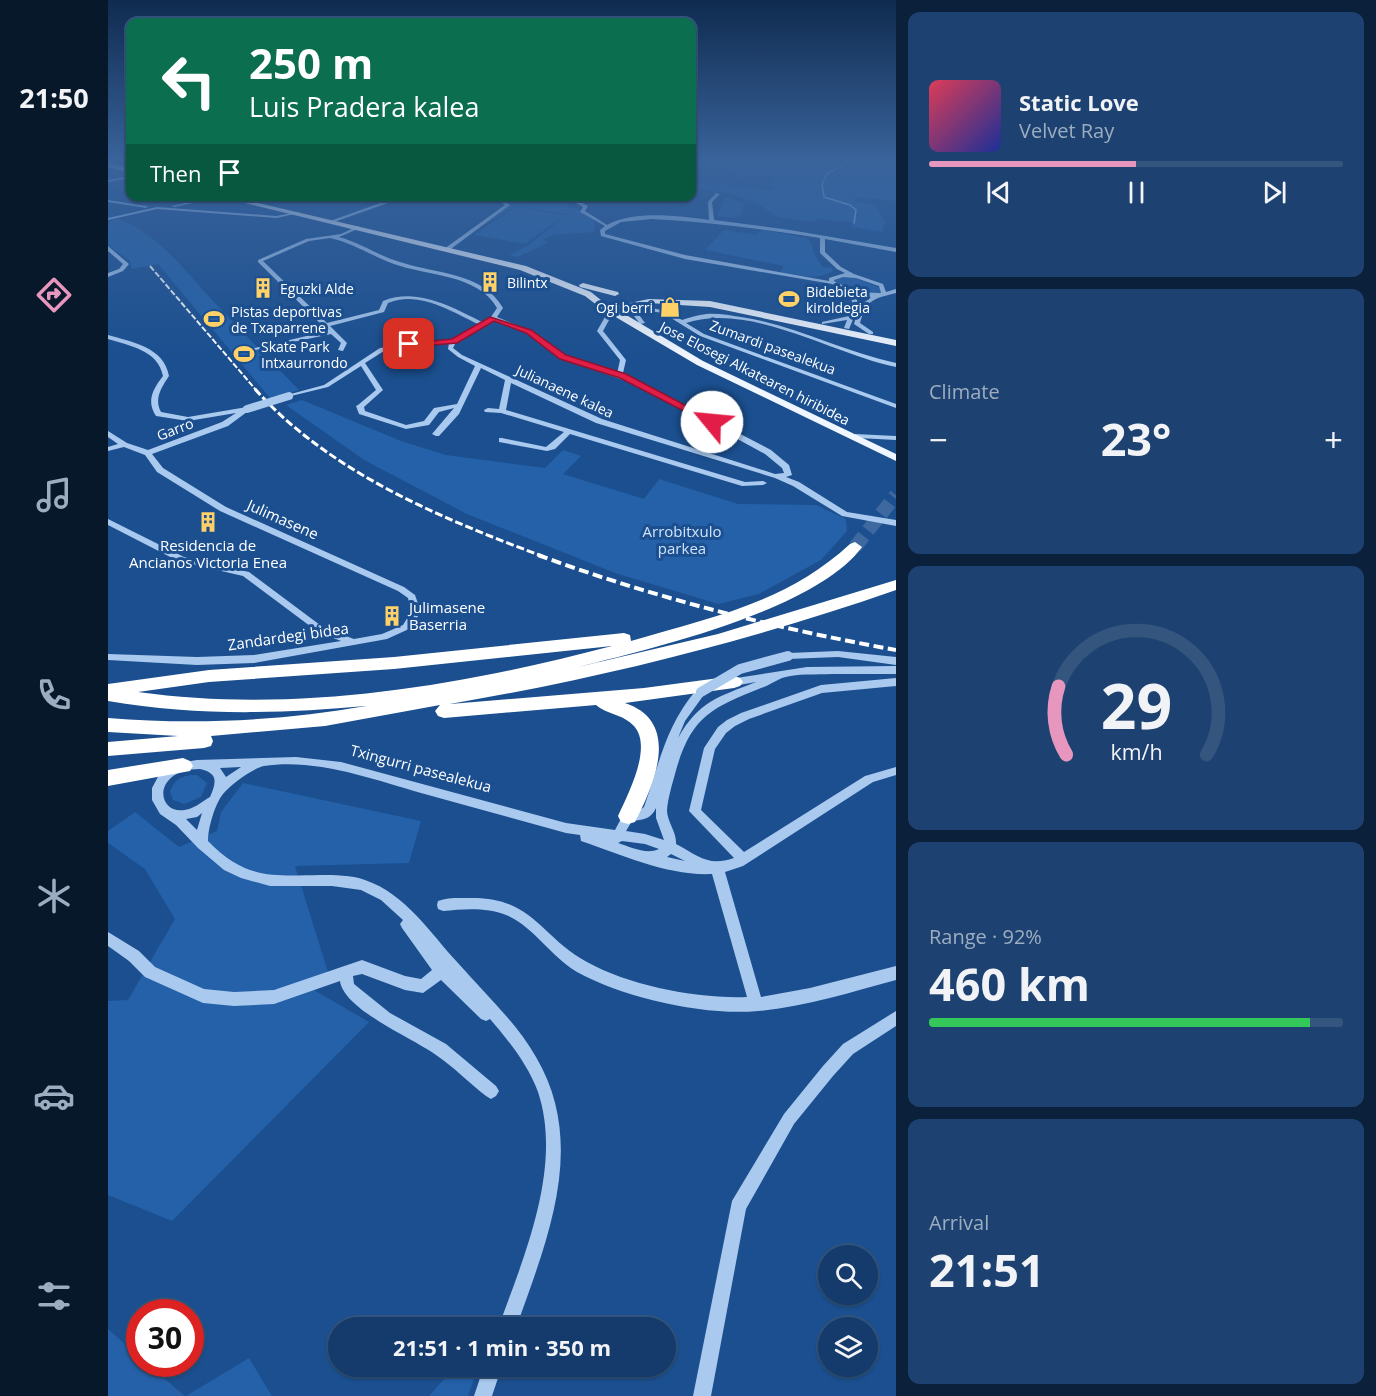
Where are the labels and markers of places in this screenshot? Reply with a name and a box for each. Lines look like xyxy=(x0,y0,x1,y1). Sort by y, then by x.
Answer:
building icon: Bilintx xyxy=(478,270,502,294)
place label: Bilintx xyxy=(507,273,548,292)
building icon: Eguzki Alde xyxy=(251,276,275,300)
place label: Eguzki Alde xyxy=(280,279,354,298)
place label: Bidebieta kiroldegia xyxy=(806,282,870,317)
sports icon: Bidebieta kiroldegia xyxy=(777,287,801,311)
shop icon: Ogi berri xyxy=(658,295,682,319)
place label: Ogi berri xyxy=(596,298,653,317)
place label: Pistas deportivas de Txaparrene xyxy=(231,302,342,337)
sports icon: Pistas deportivas de Txaparrene xyxy=(202,307,226,331)
pin xyxy=(383,318,434,369)
place label: Skate Park Intxaurrondo xyxy=(261,337,348,372)
sports icon: Skate Park Intxaurrondo xyxy=(232,342,256,366)
building icon: Residencia de Ancianos Victoria Enea xyxy=(196,510,220,534)
place label: Residencia de Ancianos Victoria Enea xyxy=(129,535,287,572)
place label: Julimasene Baserria xyxy=(407,597,485,634)
building icon: Julimasene Baserria xyxy=(380,604,404,628)

